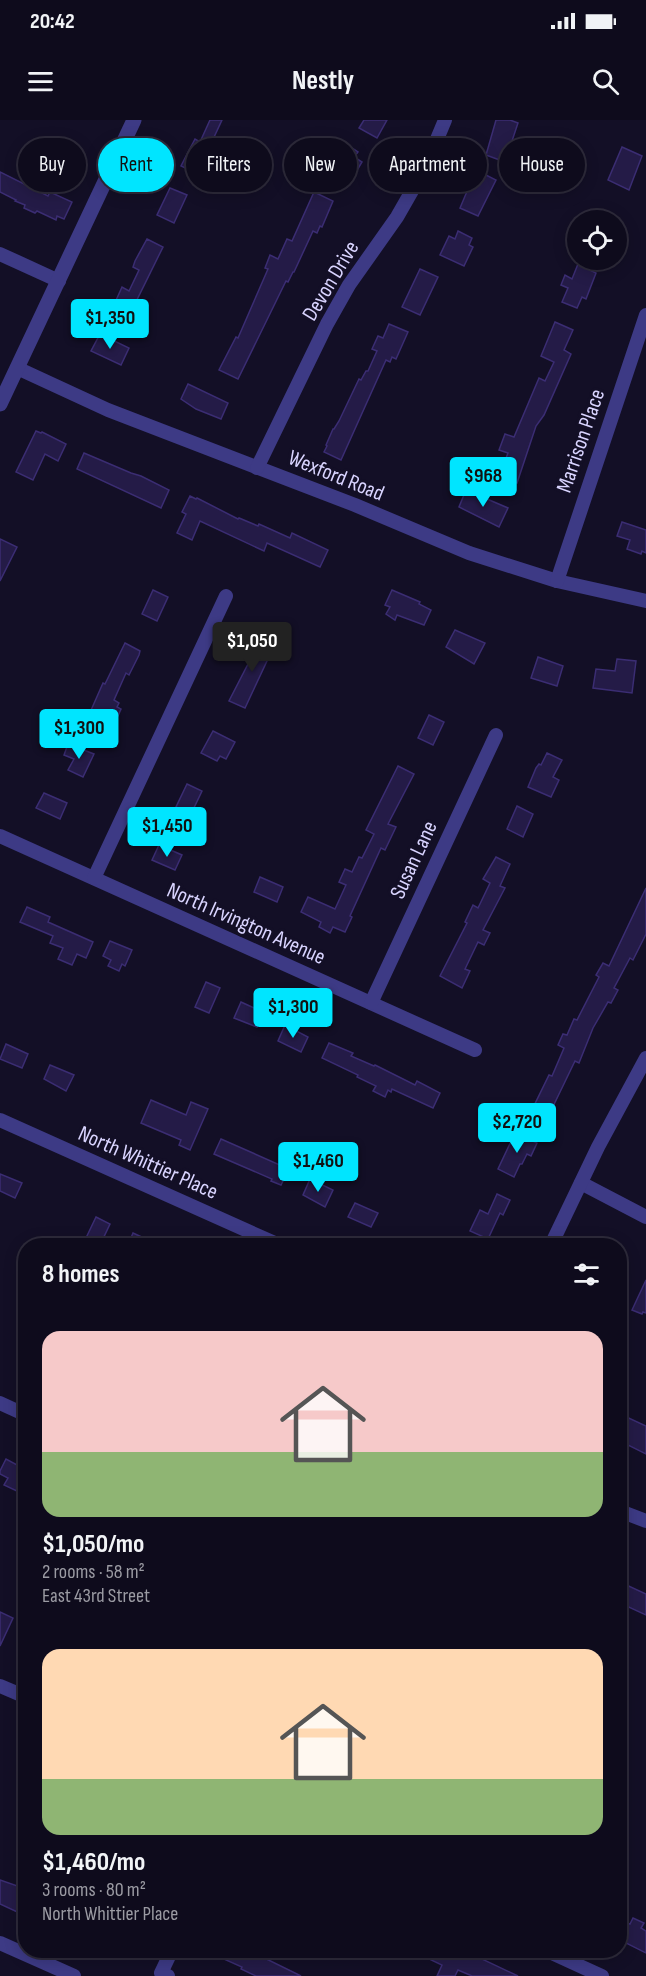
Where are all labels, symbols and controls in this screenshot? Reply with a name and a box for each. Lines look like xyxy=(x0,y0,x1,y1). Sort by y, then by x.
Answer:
text: 20:42 xyxy=(30,8,75,35)
icon: menu xyxy=(24,65,57,98)
text: Nestly xyxy=(292,65,354,97)
icon: search xyxy=(589,65,622,98)
chip: Buy xyxy=(18,138,86,192)
chip: Rent xyxy=(98,138,174,192)
chip: Filters xyxy=(186,138,272,192)
chip: New xyxy=(284,138,357,192)
chip: Apartment xyxy=(369,138,487,192)
chip: House xyxy=(499,138,585,192)
map controls xyxy=(567,210,627,270)
button: locate xyxy=(567,210,627,270)
street label: Devon Drive xyxy=(297,236,365,326)
pin: $1,350 xyxy=(61,299,159,350)
text: $1,350 xyxy=(85,306,135,330)
street label: Marrison Place xyxy=(551,386,611,496)
street label: Wexford Road xyxy=(284,445,388,507)
pin: $968 xyxy=(447,457,519,508)
text: $968 xyxy=(464,464,502,488)
pin: $1,050 xyxy=(203,622,301,673)
text: $1,050 xyxy=(227,629,277,653)
pin: $1,300 xyxy=(30,709,128,760)
text: $1,300 xyxy=(53,716,105,740)
pin: $1,450 xyxy=(118,807,216,858)
text: $1,450 xyxy=(142,814,192,838)
street label: Susan Lane xyxy=(384,817,444,903)
street label: North Irvington Avenue xyxy=(163,877,329,971)
pin: $1,300 xyxy=(244,988,342,1039)
text: $1,300 xyxy=(267,995,319,1019)
pin: $2,720 xyxy=(468,1103,566,1154)
text: $2,720 xyxy=(492,1110,542,1134)
street label: North Whittier Place xyxy=(74,1120,222,1206)
pin: $1,460 xyxy=(269,1142,367,1193)
text: $1,460 xyxy=(292,1149,344,1173)
icon: filters xyxy=(570,1258,603,1291)
text: 8 homes xyxy=(42,1259,120,1290)
icon: home xyxy=(269,1370,377,1478)
text: $1,050/mo xyxy=(42,1529,144,1560)
text: 2 rooms · 58 m² xyxy=(42,1560,145,1584)
text: East 43rd Street xyxy=(42,1584,150,1608)
icon: home xyxy=(269,1688,377,1796)
text: $1,460/mo xyxy=(42,1847,145,1878)
text: 3 rooms · 80 m² xyxy=(42,1878,146,1902)
text: North Whittier Place xyxy=(42,1902,178,1926)

